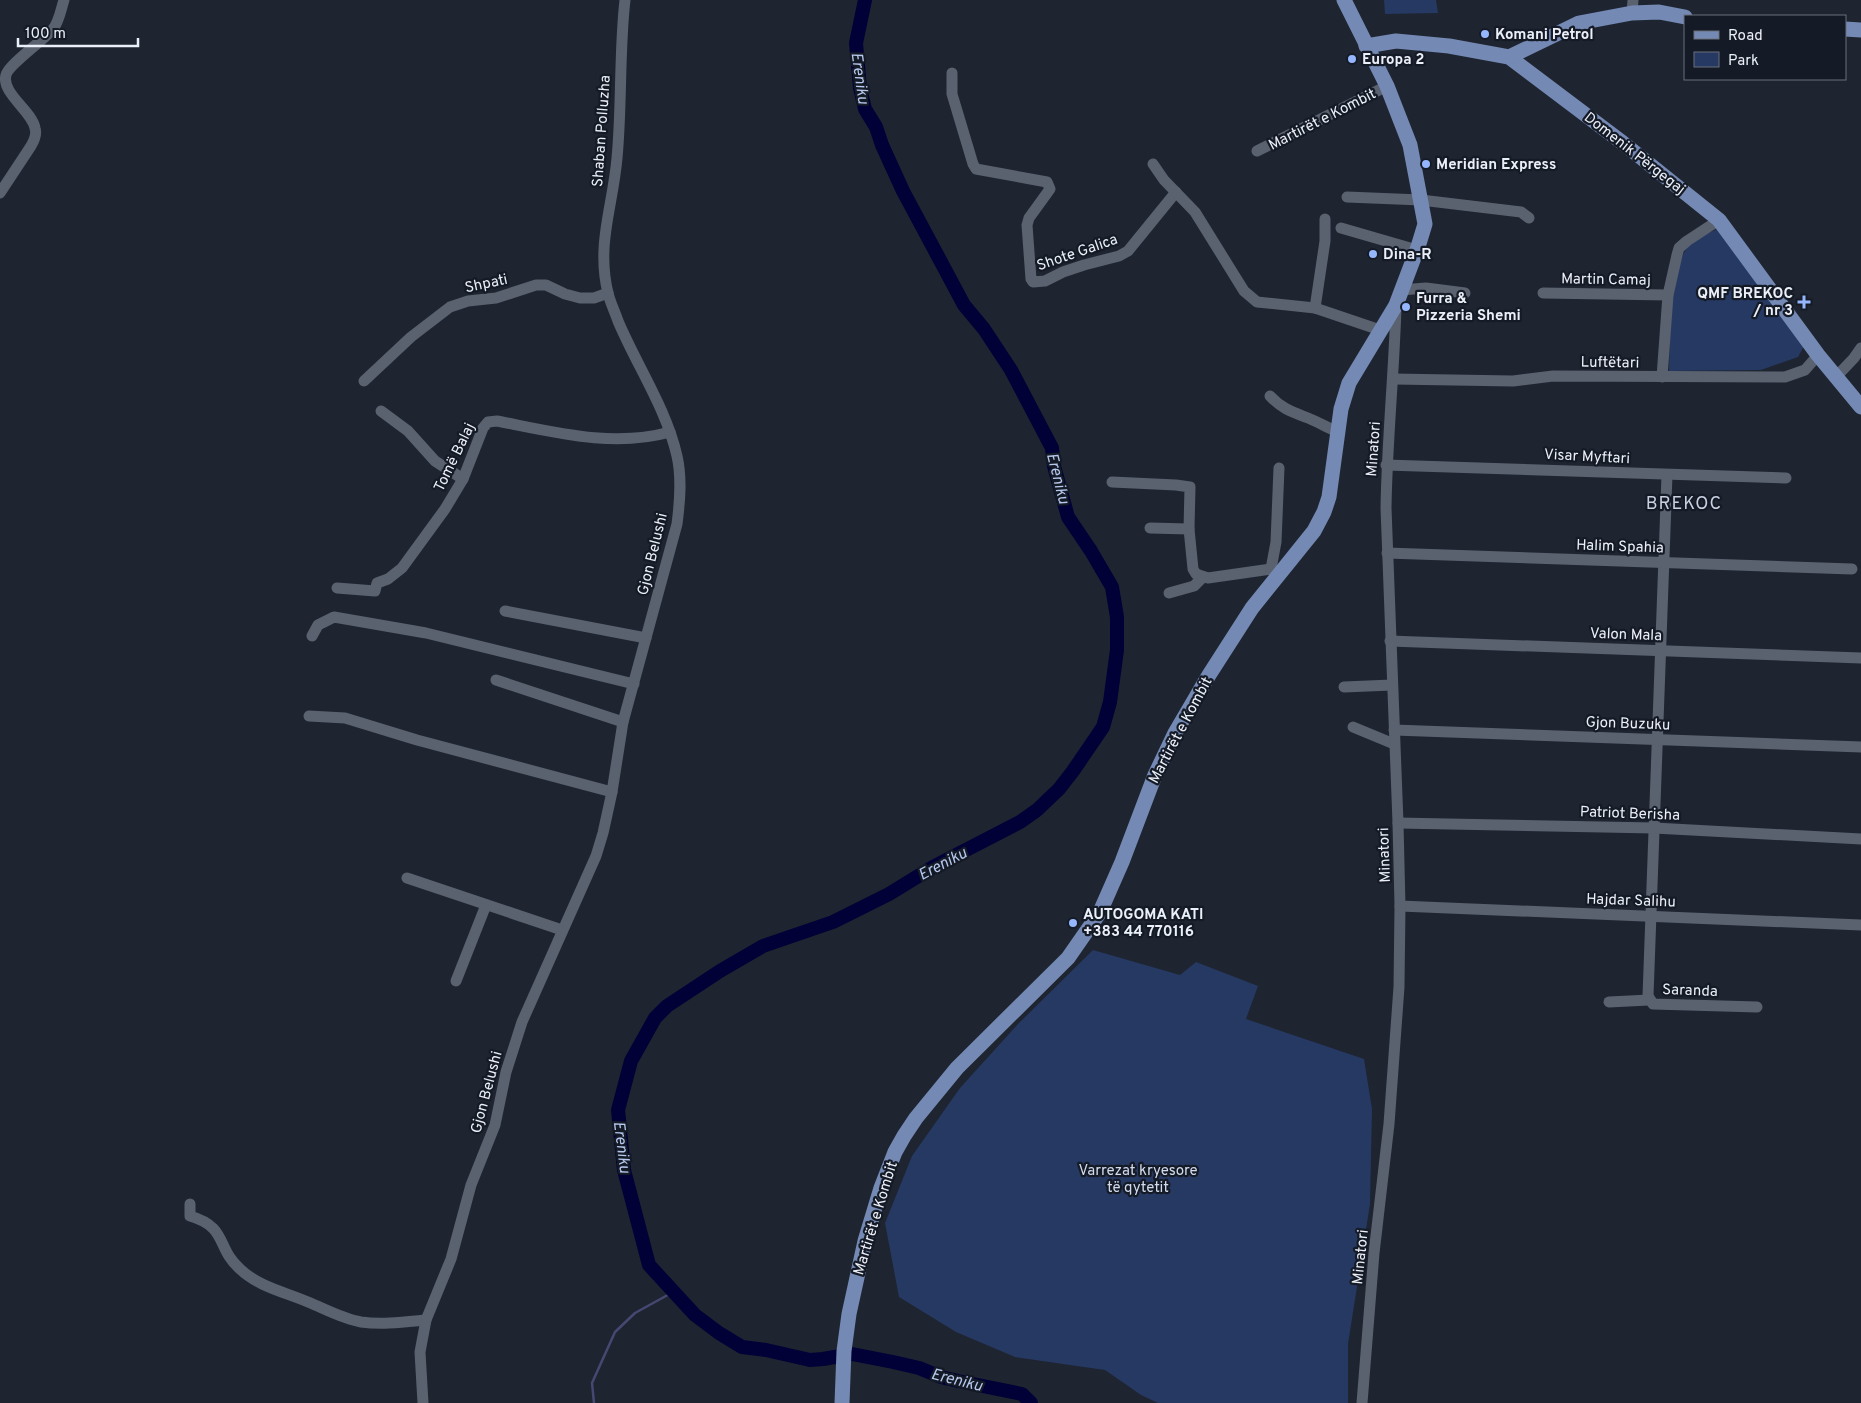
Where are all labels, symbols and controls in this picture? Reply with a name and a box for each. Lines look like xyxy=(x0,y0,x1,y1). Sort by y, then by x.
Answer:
scale bar xyxy=(18,15,138,47)
legend xyxy=(1684,15,1846,80)
text: 100 m xyxy=(25,25,66,44)
place label: Komani Petrol xyxy=(1495,26,1594,45)
text: Road xyxy=(1728,27,1763,46)
marker: Komani Petrol xyxy=(1479,28,1491,40)
water label: Ereniku xyxy=(845,51,873,106)
place label: Europa 2 xyxy=(1362,51,1425,70)
text: Park xyxy=(1728,52,1759,71)
marker: Europa 2 xyxy=(1346,53,1358,65)
street label: Shaban Polluzha xyxy=(589,74,616,188)
street label: Martirët e Kombit xyxy=(1266,85,1380,156)
street label: Domenik Përgegaj xyxy=(1580,109,1688,200)
place label: Meridian Express xyxy=(1436,156,1556,175)
marker: Meridian Express xyxy=(1420,158,1432,170)
street label: Shote Galica xyxy=(1035,231,1120,276)
place label: Dina-R xyxy=(1383,246,1432,265)
marker: Dina-R xyxy=(1367,248,1379,260)
street label: Martin Camaj xyxy=(1561,270,1651,291)
street label: Shpati xyxy=(463,271,509,298)
place label: QMF BREKOC / nr 3 xyxy=(1697,285,1793,321)
place label: Furra & Pizzeria Shemi xyxy=(1416,290,1521,326)
marker: QMF BREKOC / nr 3 xyxy=(1797,295,1811,309)
marker: Furra & Pizzeria Shemi xyxy=(1400,301,1412,313)
street label: Luftëtari xyxy=(1580,353,1639,374)
street label: Tomë Balaj xyxy=(431,420,480,495)
street label: Minatori xyxy=(1363,421,1386,477)
street label: Visar Myftari xyxy=(1543,446,1630,469)
water label: Ereniku xyxy=(1041,451,1073,506)
district label: BREKOC xyxy=(1646,493,1722,516)
street label: Gjon Belushi xyxy=(634,511,673,597)
street label: Halim Spahia xyxy=(1576,536,1664,559)
street label: Valon Mala xyxy=(1590,625,1662,646)
street label: Martirët e Kombit xyxy=(1145,674,1217,787)
street label: Gjon Buzuku xyxy=(1585,714,1671,735)
street label: Patriot Berisha xyxy=(1580,803,1680,826)
street label: Minatori xyxy=(1375,827,1396,883)
water label: Ereniku xyxy=(915,844,971,886)
street label: Hajdar Salihu xyxy=(1586,890,1676,913)
place label: AUTOGOMA KATI +383 44 770116 xyxy=(1083,906,1203,942)
marker: AUTOGOMA KATI +383 44 770116 xyxy=(1067,917,1079,929)
street label: Saranda xyxy=(1662,981,1718,1002)
street label: Gjon Belushi xyxy=(467,1049,508,1135)
water label: Ereniku xyxy=(608,1120,634,1175)
street label: Martirët e Kombit xyxy=(850,1159,903,1278)
park label: Varrezat kryesore të qytetit xyxy=(1079,1162,1197,1198)
street label: Minatori xyxy=(1349,1229,1374,1286)
water label: Ereniku xyxy=(929,1365,985,1397)

